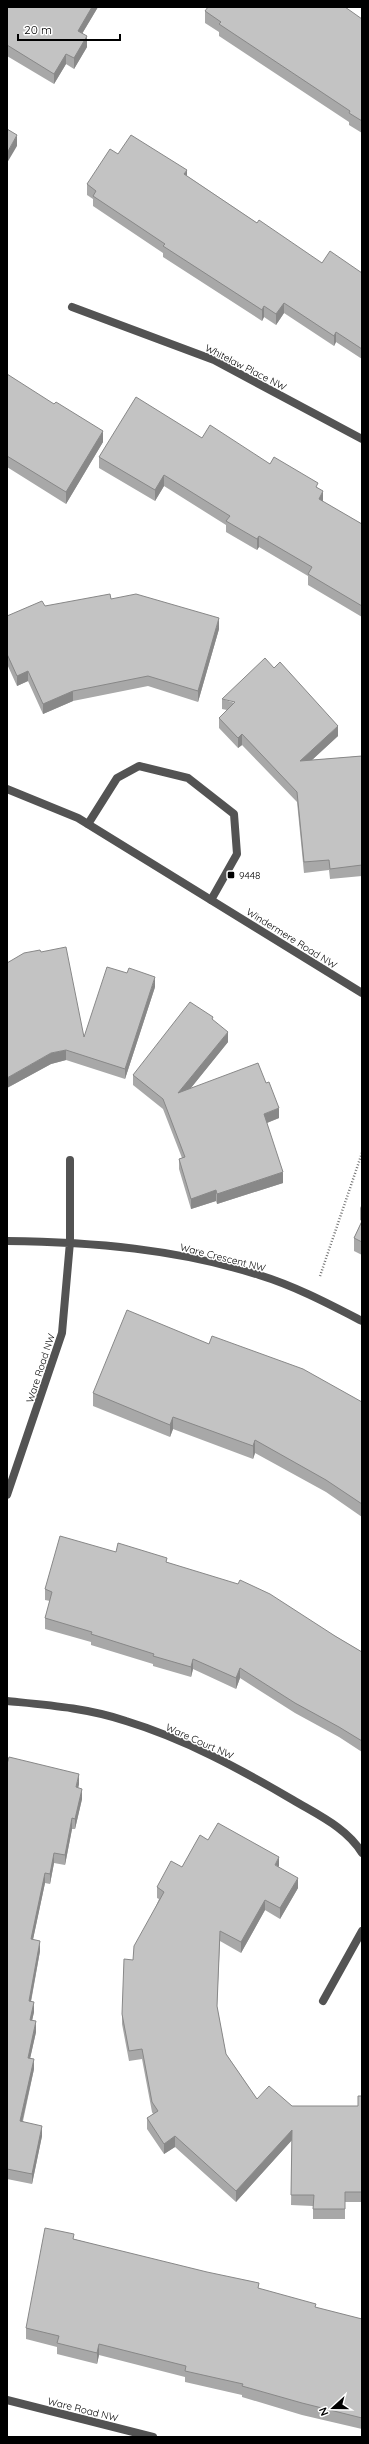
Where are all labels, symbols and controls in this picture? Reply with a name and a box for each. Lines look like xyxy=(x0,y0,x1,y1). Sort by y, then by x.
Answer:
scale bar xyxy=(18,16,120,42)
text: 20 m xyxy=(24,22,52,37)
street label: Whitelaw Place NW xyxy=(203,341,289,394)
place label: 9448 xyxy=(239,869,261,882)
marker: 9448 xyxy=(226,870,236,880)
street label: Windermere Road NW xyxy=(244,905,340,972)
street label: Ware Crescent NW xyxy=(179,1241,267,1274)
street label: Ware Road NW xyxy=(23,1332,58,1404)
street label: Ware Court NW xyxy=(164,1721,236,1762)
north arrow xyxy=(313,2388,353,2428)
street label: Ware Road NW xyxy=(46,2394,120,2425)
text: N xyxy=(316,2405,332,2418)

